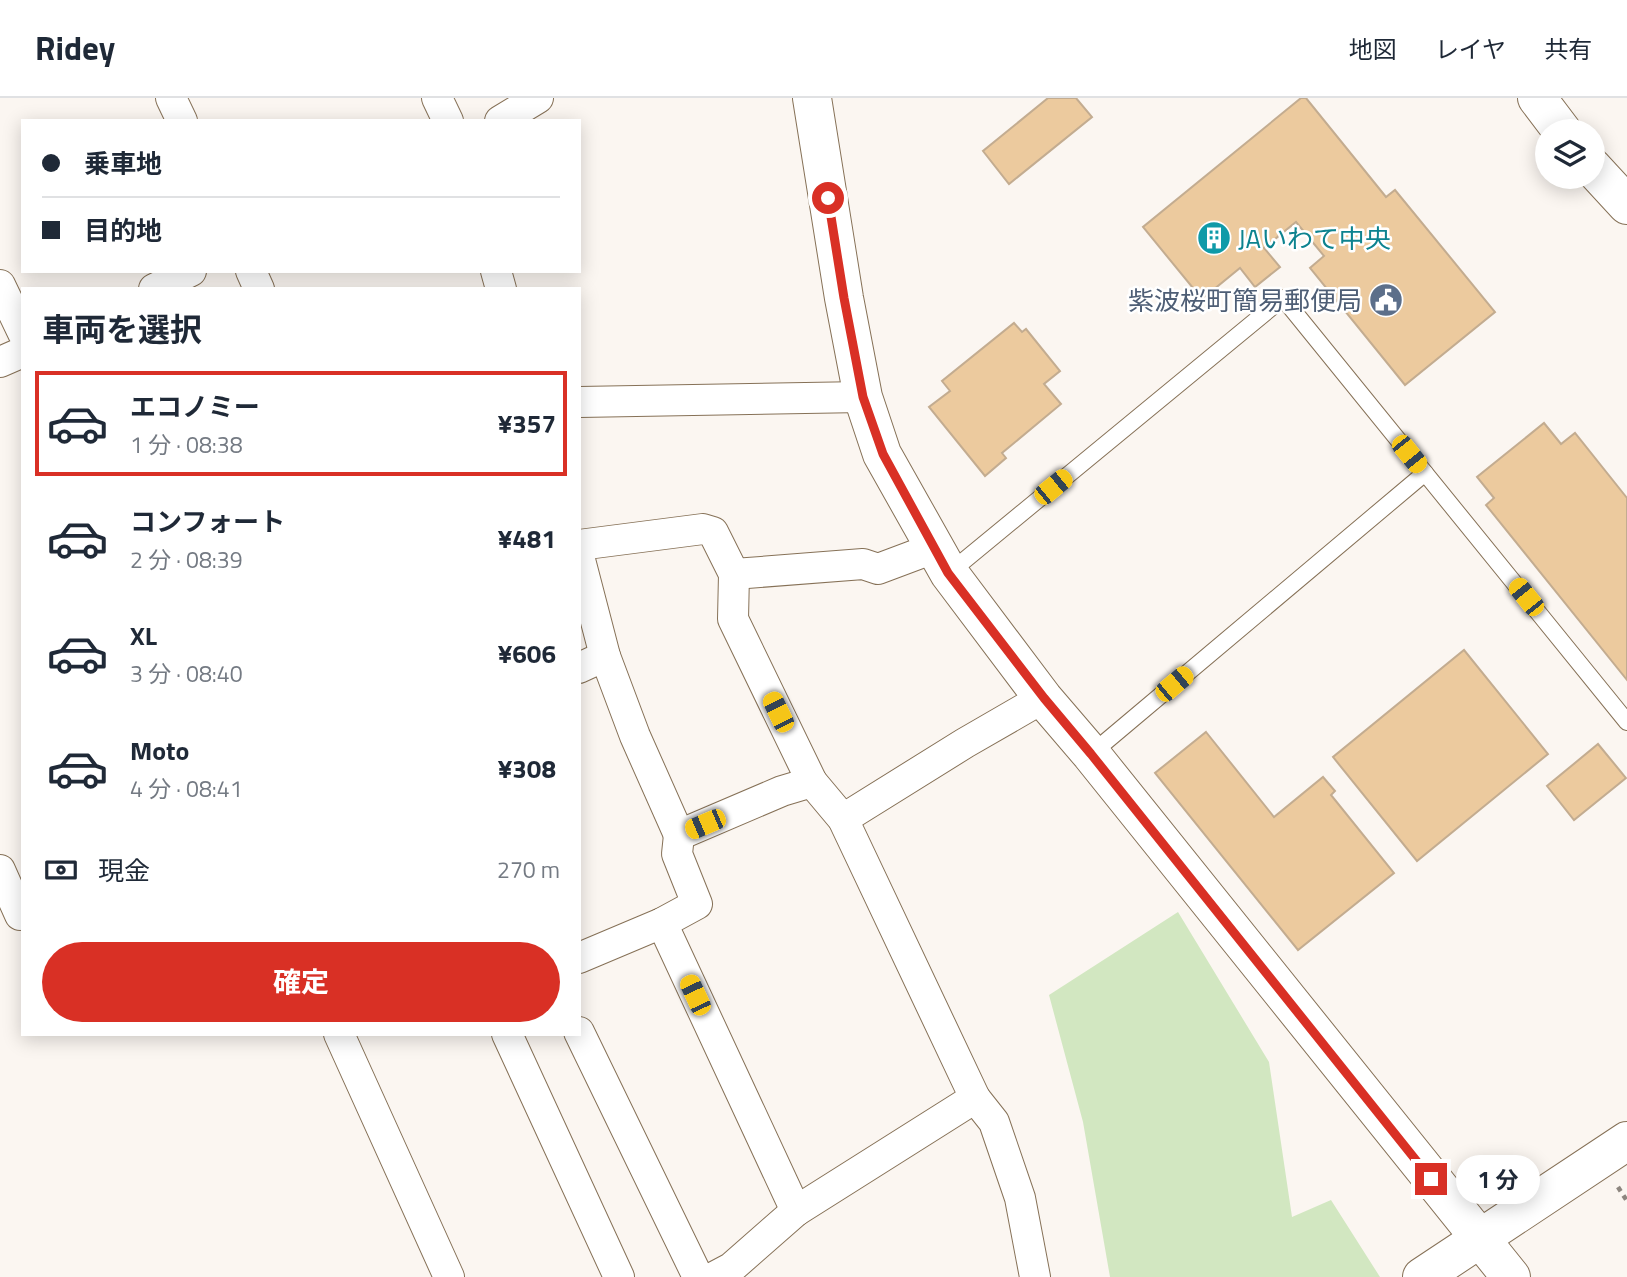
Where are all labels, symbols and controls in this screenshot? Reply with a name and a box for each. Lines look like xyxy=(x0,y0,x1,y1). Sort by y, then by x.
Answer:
text: Ridey xyxy=(35,23,115,73)
text: 地図 xyxy=(1349,31,1397,67)
text: レイヤ xyxy=(1435,31,1506,67)
text: 共有 xyxy=(1544,31,1592,67)
map controls xyxy=(1535,119,1605,189)
button: layers xyxy=(1535,119,1605,189)
text: 乗車地 xyxy=(84,144,162,183)
route start xyxy=(812,182,844,214)
text: 目的地 xyxy=(84,211,162,250)
building icon: JAいわて中央 xyxy=(1195,219,1233,257)
place label: JAいわて中央 xyxy=(1238,219,1391,258)
place label: 紫波桜町簡易郵便局 xyxy=(1128,281,1362,320)
public building icon: 紫波桜町簡易郵便局 xyxy=(1367,281,1405,319)
text: 車両を選択 xyxy=(42,305,202,353)
text: エコノミー xyxy=(130,387,260,426)
icon: car xyxy=(46,392,109,455)
text: ¥357 xyxy=(498,404,556,443)
text: 1 分 · 08:38 xyxy=(130,427,243,462)
car xyxy=(1388,431,1431,477)
car xyxy=(1031,466,1076,508)
text: コンフォート xyxy=(130,502,285,541)
icon: car xyxy=(46,507,109,570)
text: ¥481 xyxy=(498,519,556,558)
text: 2 分 · 08:39 xyxy=(130,542,243,577)
car xyxy=(1505,574,1548,620)
text: XL xyxy=(130,616,157,655)
icon: car xyxy=(46,622,109,685)
text: ¥606 xyxy=(498,634,556,673)
text: 3 分 · 08:40 xyxy=(130,656,243,691)
car xyxy=(1152,662,1197,706)
car xyxy=(760,689,797,735)
text: Moto xyxy=(130,731,189,770)
icon: car xyxy=(46,737,109,800)
text: ¥308 xyxy=(498,749,556,788)
text: 4 分 · 08:41 xyxy=(130,771,243,806)
car xyxy=(682,806,729,842)
icon: cash xyxy=(42,851,80,889)
text: 現金 xyxy=(98,851,150,890)
text: 270 m xyxy=(497,852,560,887)
button: 確定 xyxy=(42,942,560,1022)
car xyxy=(677,972,714,1018)
callout: 1 分 xyxy=(1456,1154,1540,1204)
text: 1 分 xyxy=(1478,1162,1518,1197)
route end xyxy=(1415,1163,1447,1195)

